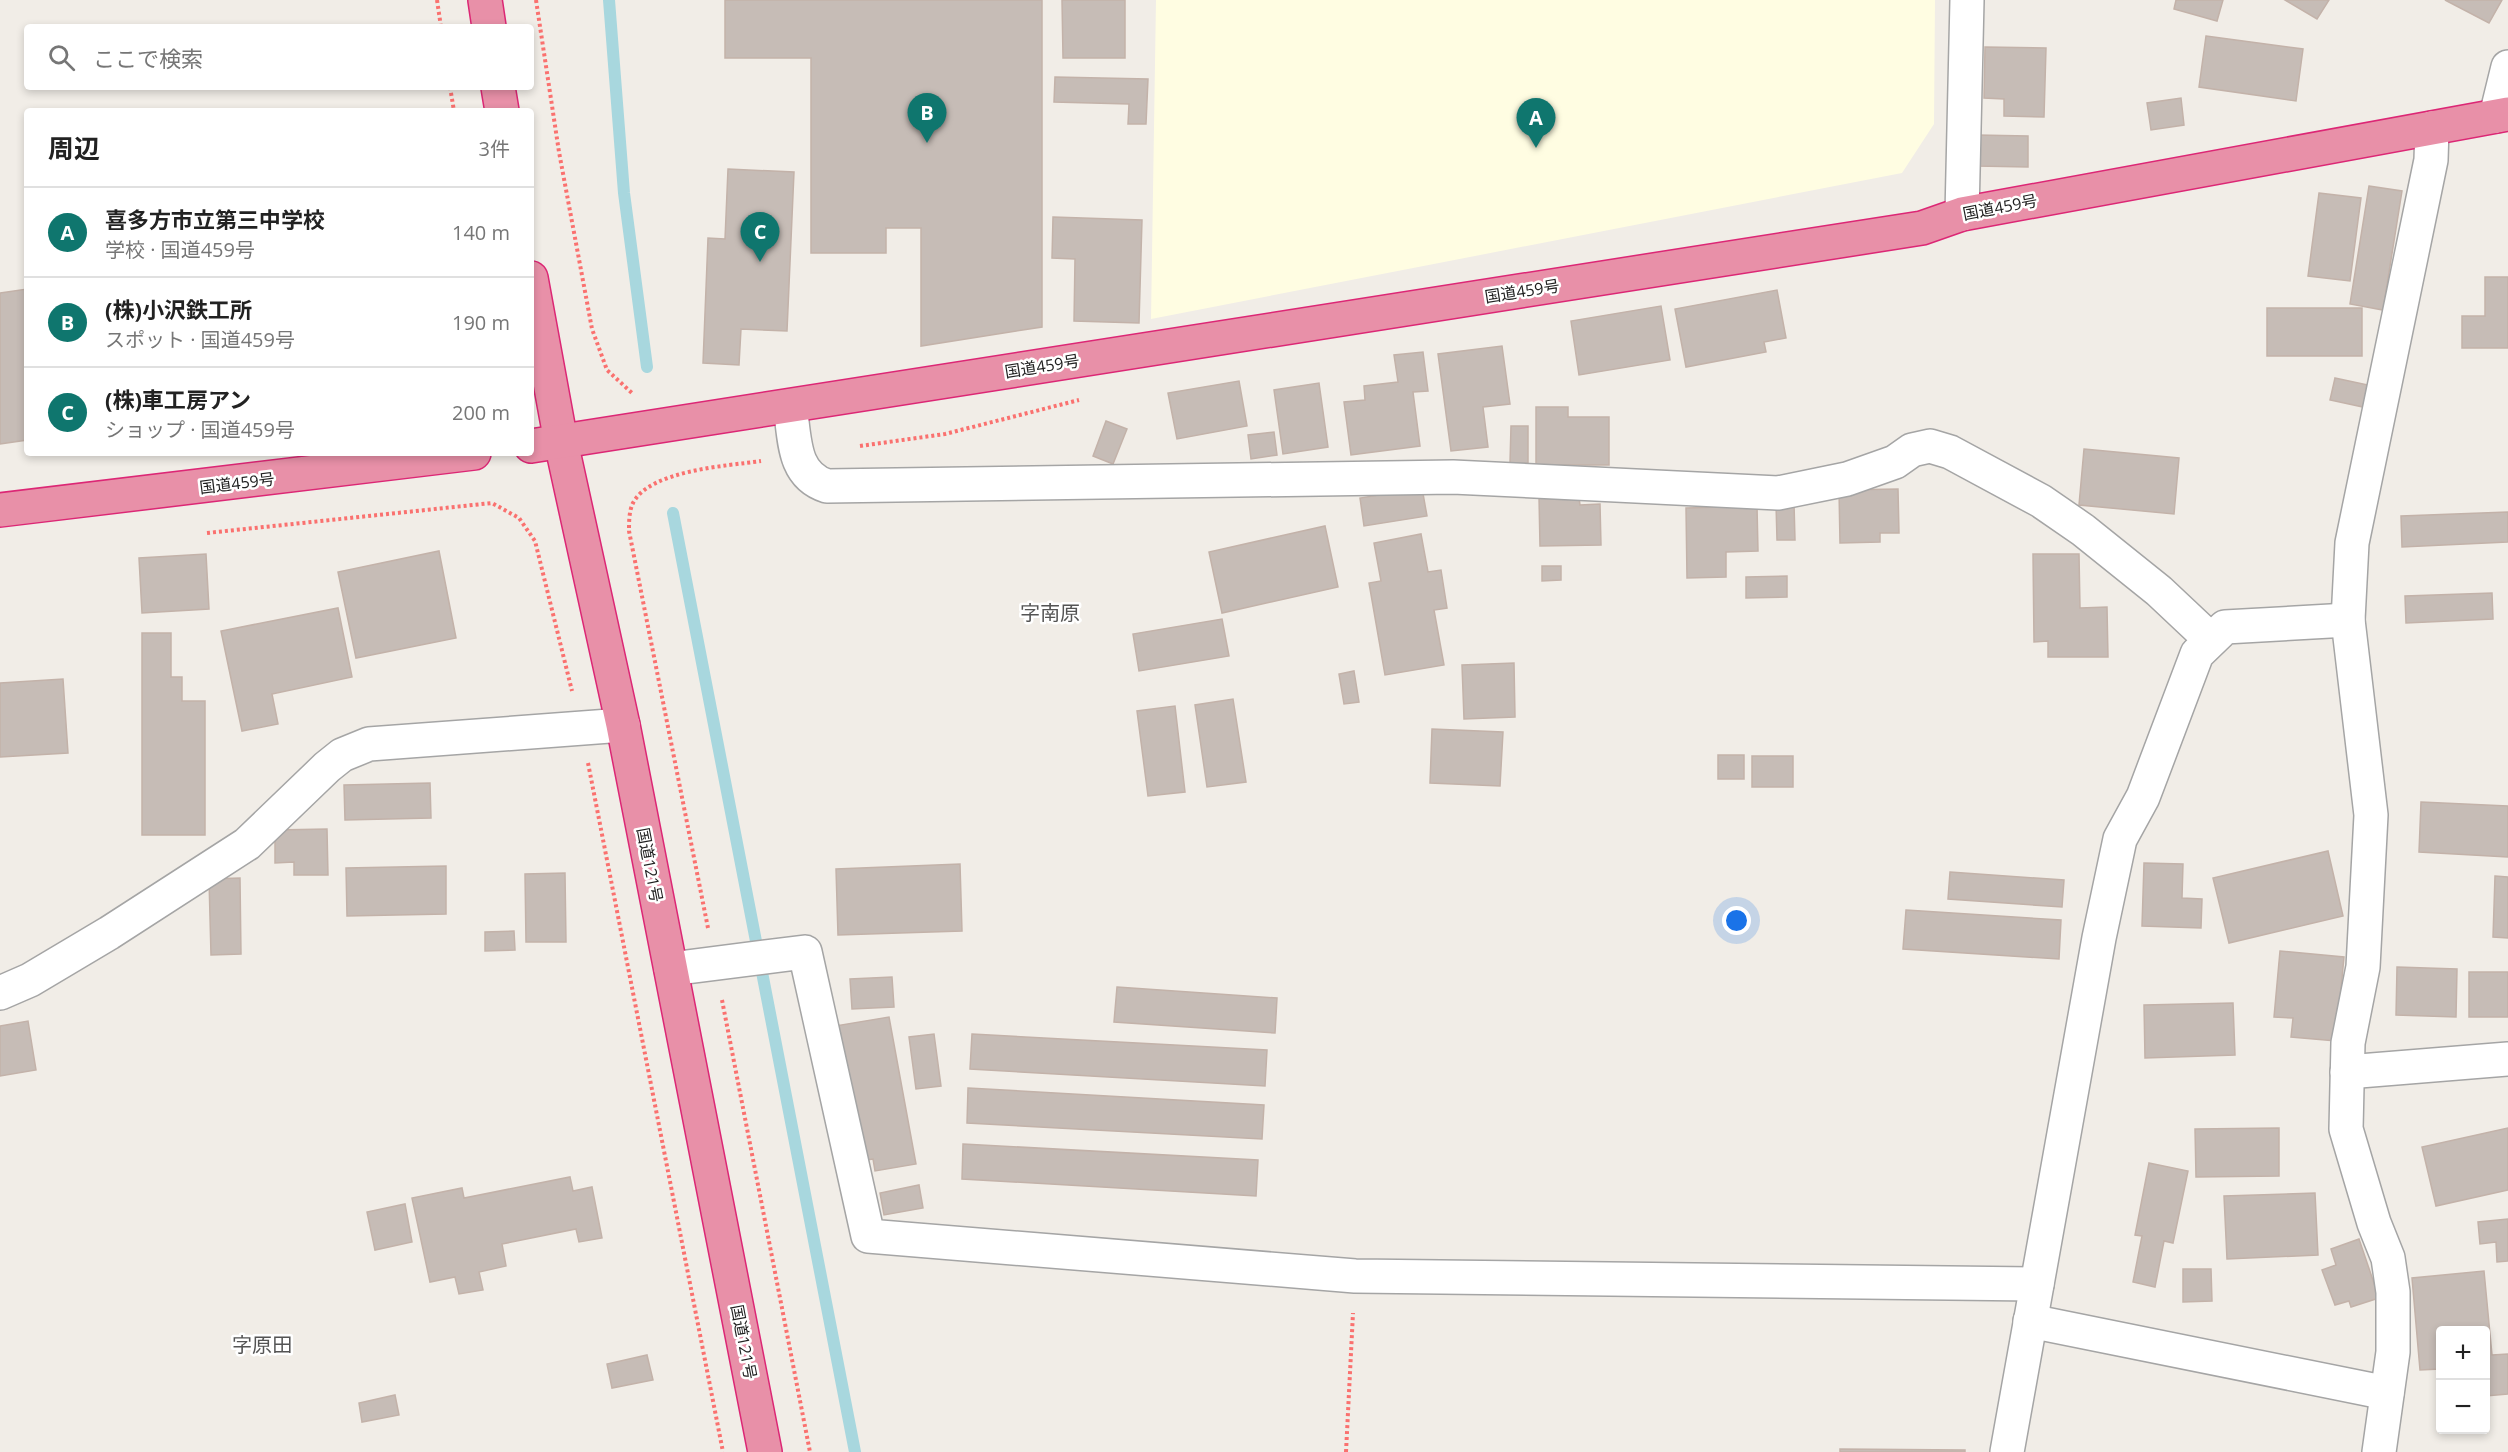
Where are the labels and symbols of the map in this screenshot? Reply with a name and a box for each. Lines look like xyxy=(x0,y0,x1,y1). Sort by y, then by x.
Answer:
pin: B xyxy=(908,94,946,143)
pin: A xyxy=(1516,98,1556,148)
street label: 国道459号 xyxy=(1961,189,2039,225)
pin: C xyxy=(740,212,780,262)
street label: 国道459号 xyxy=(1483,274,1561,308)
street label: 国道459号 xyxy=(1003,349,1081,383)
street label: 国道459号 xyxy=(198,467,276,499)
district label: 字南原 xyxy=(1020,599,1080,626)
street label: 国道121号 xyxy=(632,826,668,904)
your location xyxy=(1722,906,1751,935)
street label: 国道121号 xyxy=(726,1303,762,1381)
district label: 字原田 xyxy=(232,1331,292,1358)

